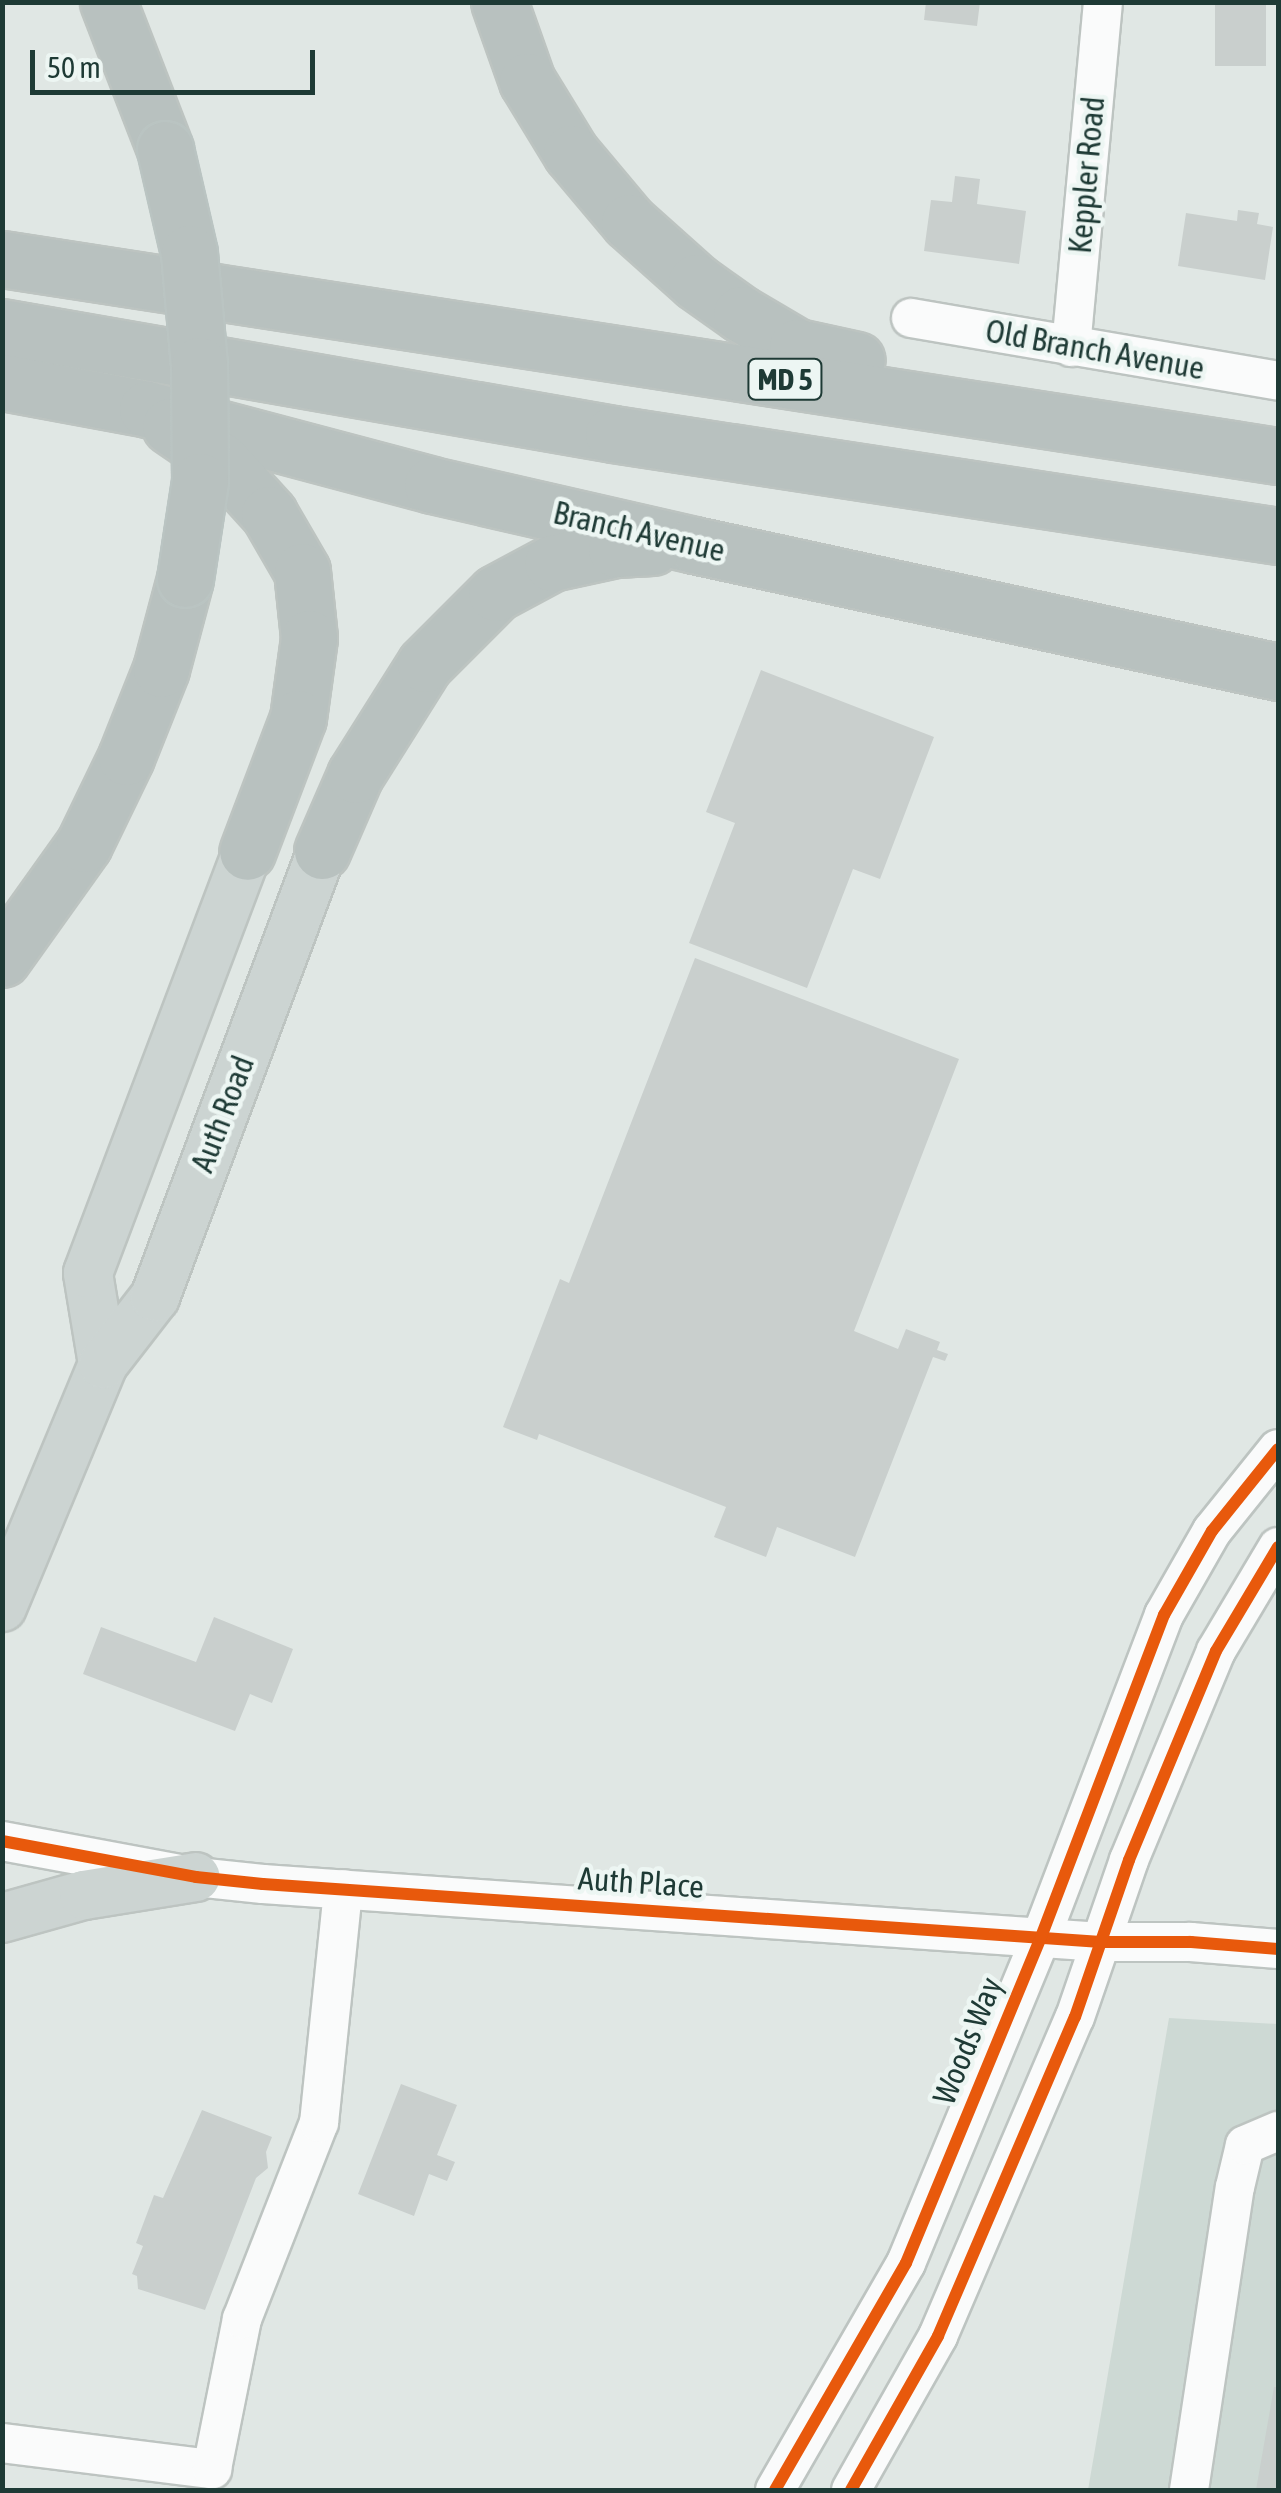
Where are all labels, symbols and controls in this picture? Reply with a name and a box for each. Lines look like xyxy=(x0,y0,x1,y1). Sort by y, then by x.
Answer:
scale bar xyxy=(35,30,320,92)
text: 50 m xyxy=(47,50,101,84)
street label: Keppler Road xyxy=(1061,95,1113,255)
street label: Old Branch Avenue xyxy=(983,312,1207,388)
road number: MD 5 xyxy=(745,354,825,404)
street label: Branch Avenue xyxy=(550,494,728,570)
street label: Auth Road xyxy=(183,1050,263,1178)
street label: Auth Place xyxy=(577,1859,705,1907)
street label: Woods Way xyxy=(925,1972,1011,2110)

